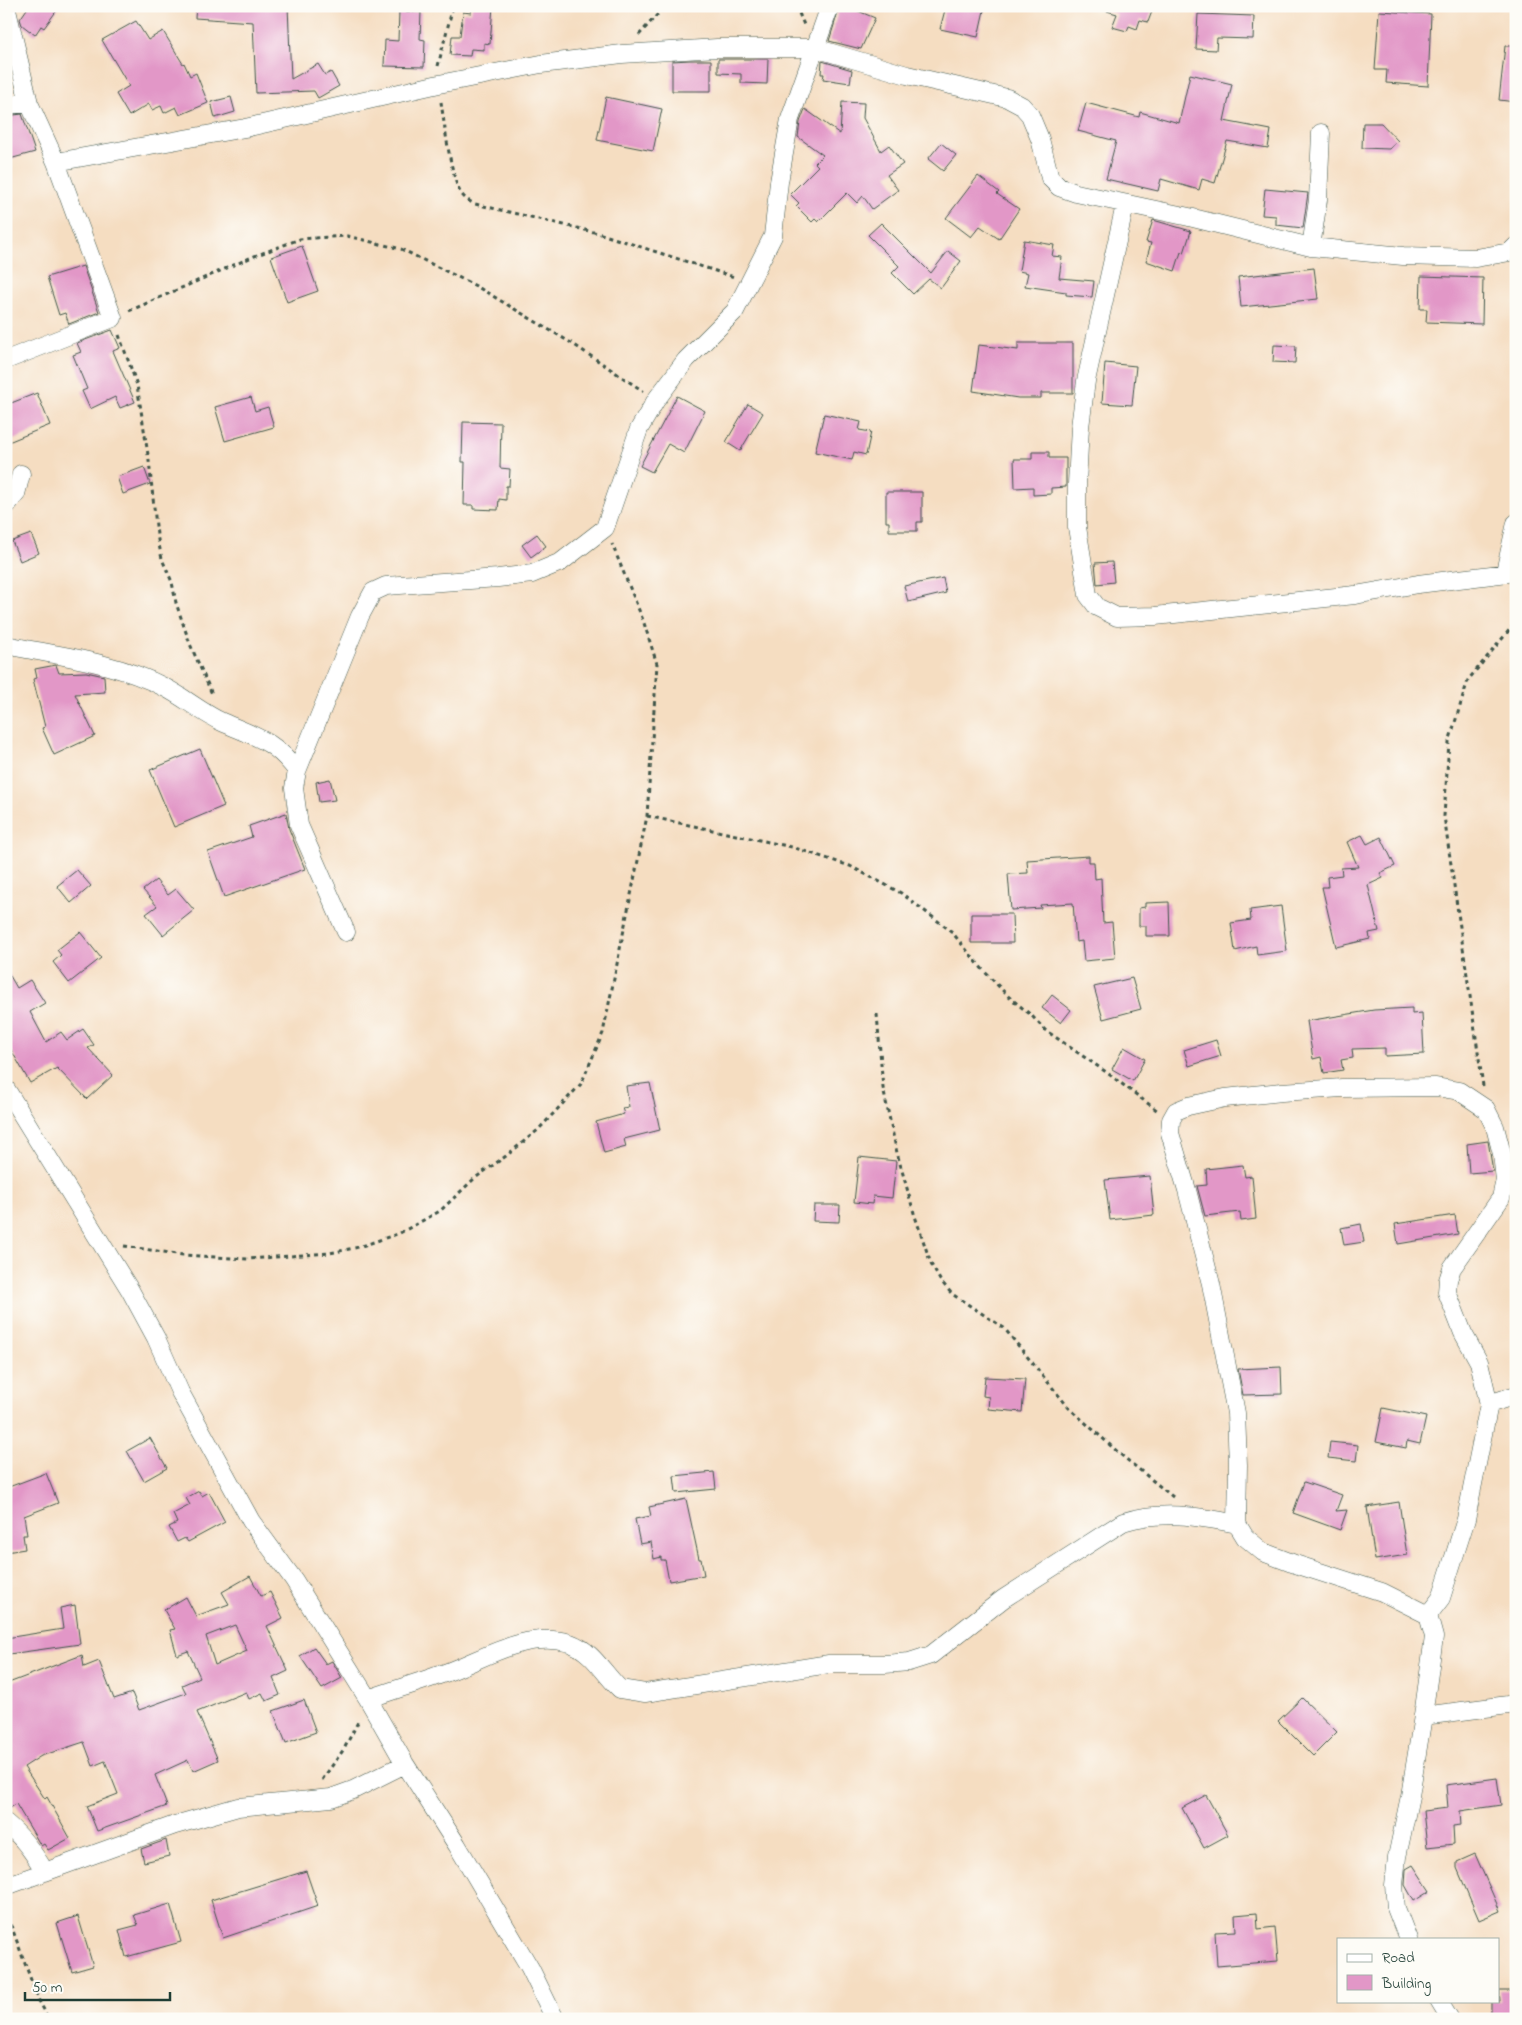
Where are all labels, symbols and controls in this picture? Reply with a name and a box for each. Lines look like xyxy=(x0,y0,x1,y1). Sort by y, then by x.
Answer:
legend xyxy=(1337,1938,1500,2002)
text: Road xyxy=(1382,1947,1415,1969)
scale bar xyxy=(25,1970,170,2002)
text: Building xyxy=(1381,1973,1431,1996)
text: 50 m xyxy=(32,1977,63,1999)

